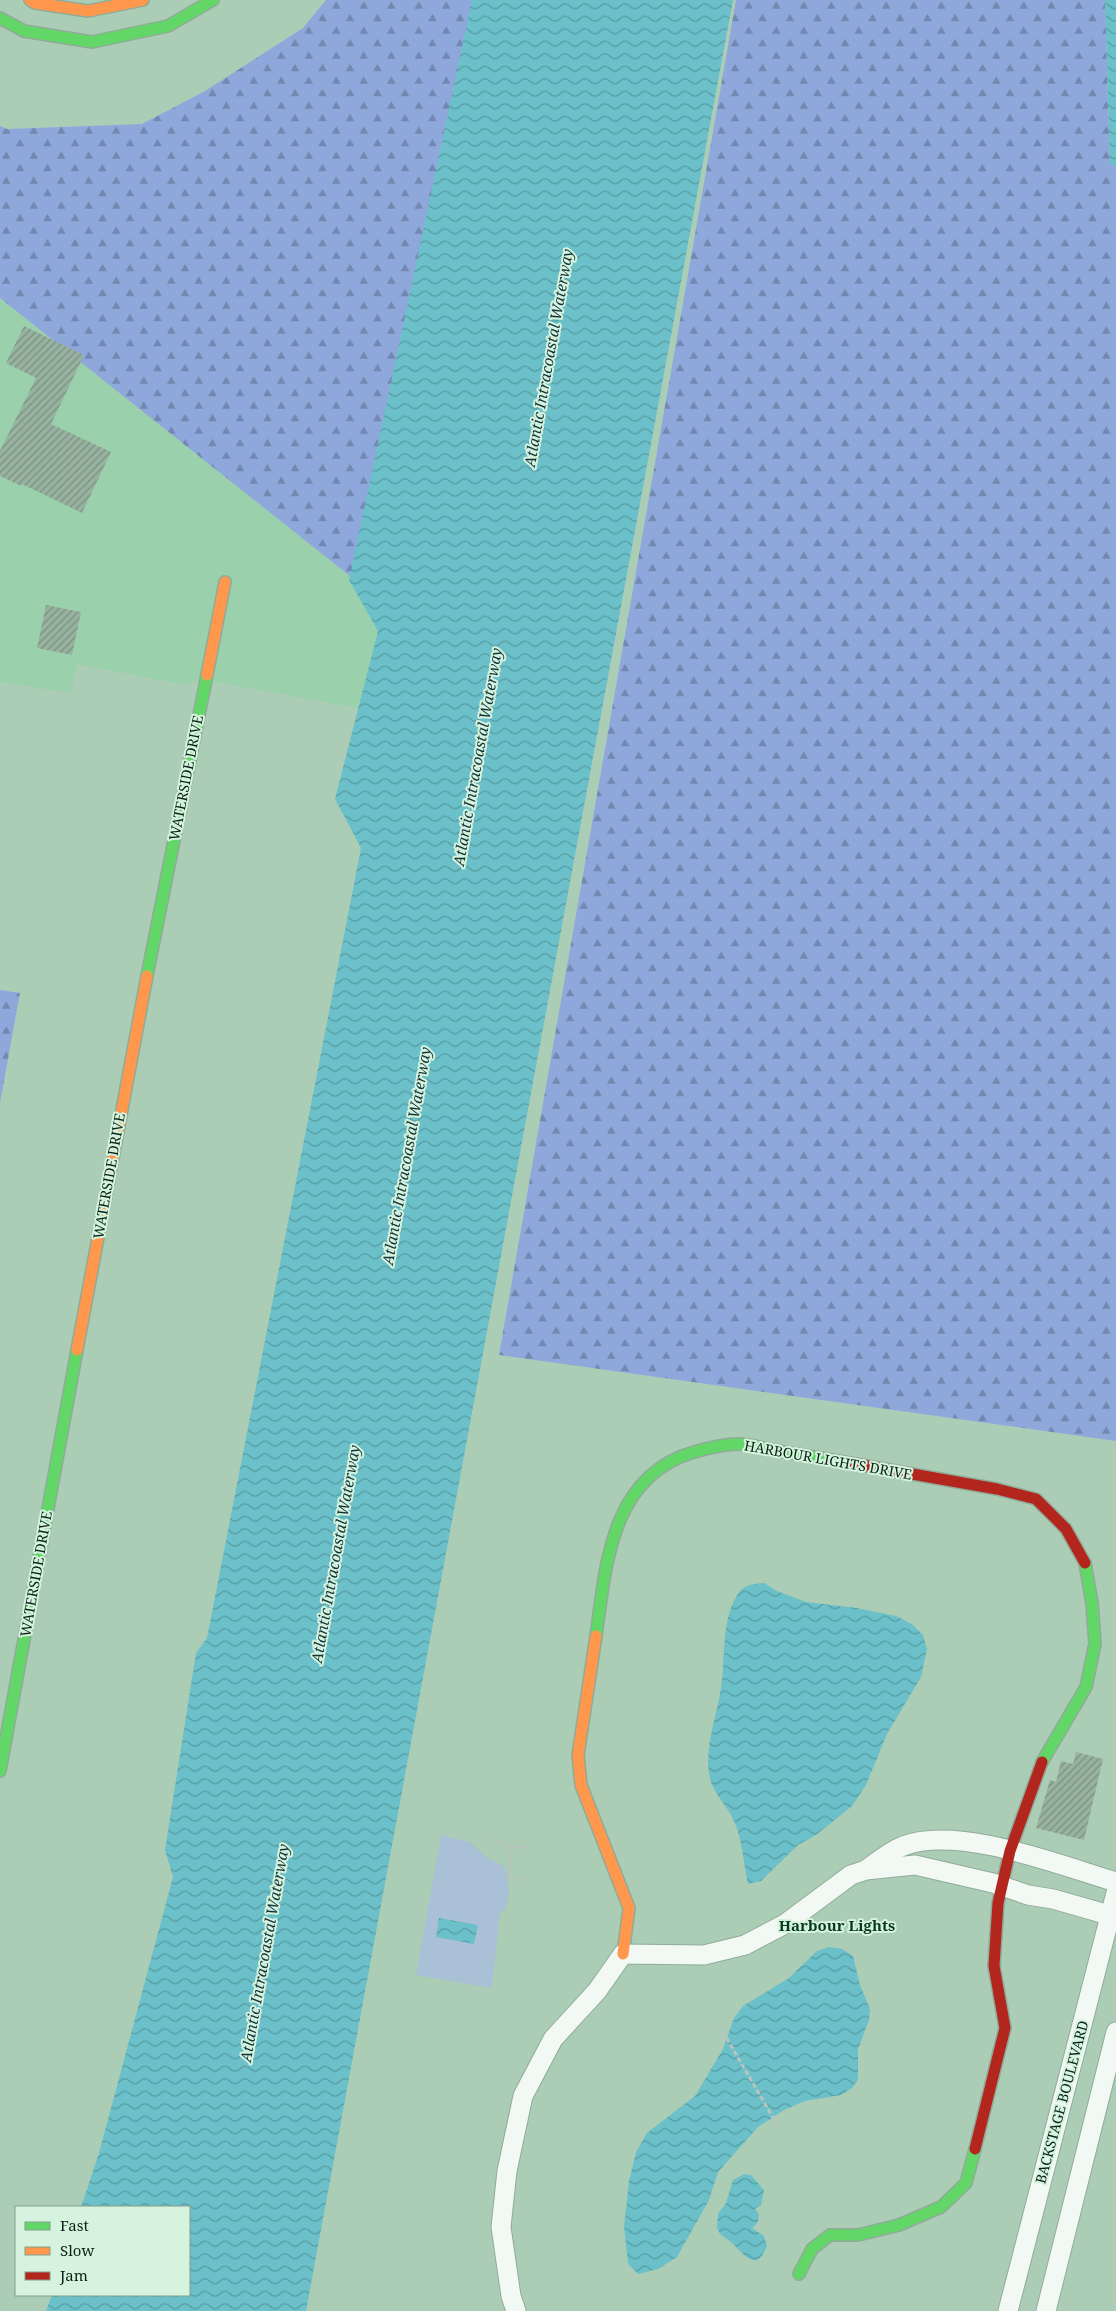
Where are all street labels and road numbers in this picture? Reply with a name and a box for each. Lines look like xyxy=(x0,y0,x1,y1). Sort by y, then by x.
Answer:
street label: WATERSIDE DRIVE xyxy=(164,713,207,842)
street label: WATERSIDE DRIVE xyxy=(88,1111,129,1240)
street label: HARBOUR LIGHTS DRIVE xyxy=(743,1435,914,1484)
street label: WATERSIDE DRIVE xyxy=(15,1509,56,1638)
street label: BACKSTAGE BOULEVARD xyxy=(1031,2018,1092,2186)

